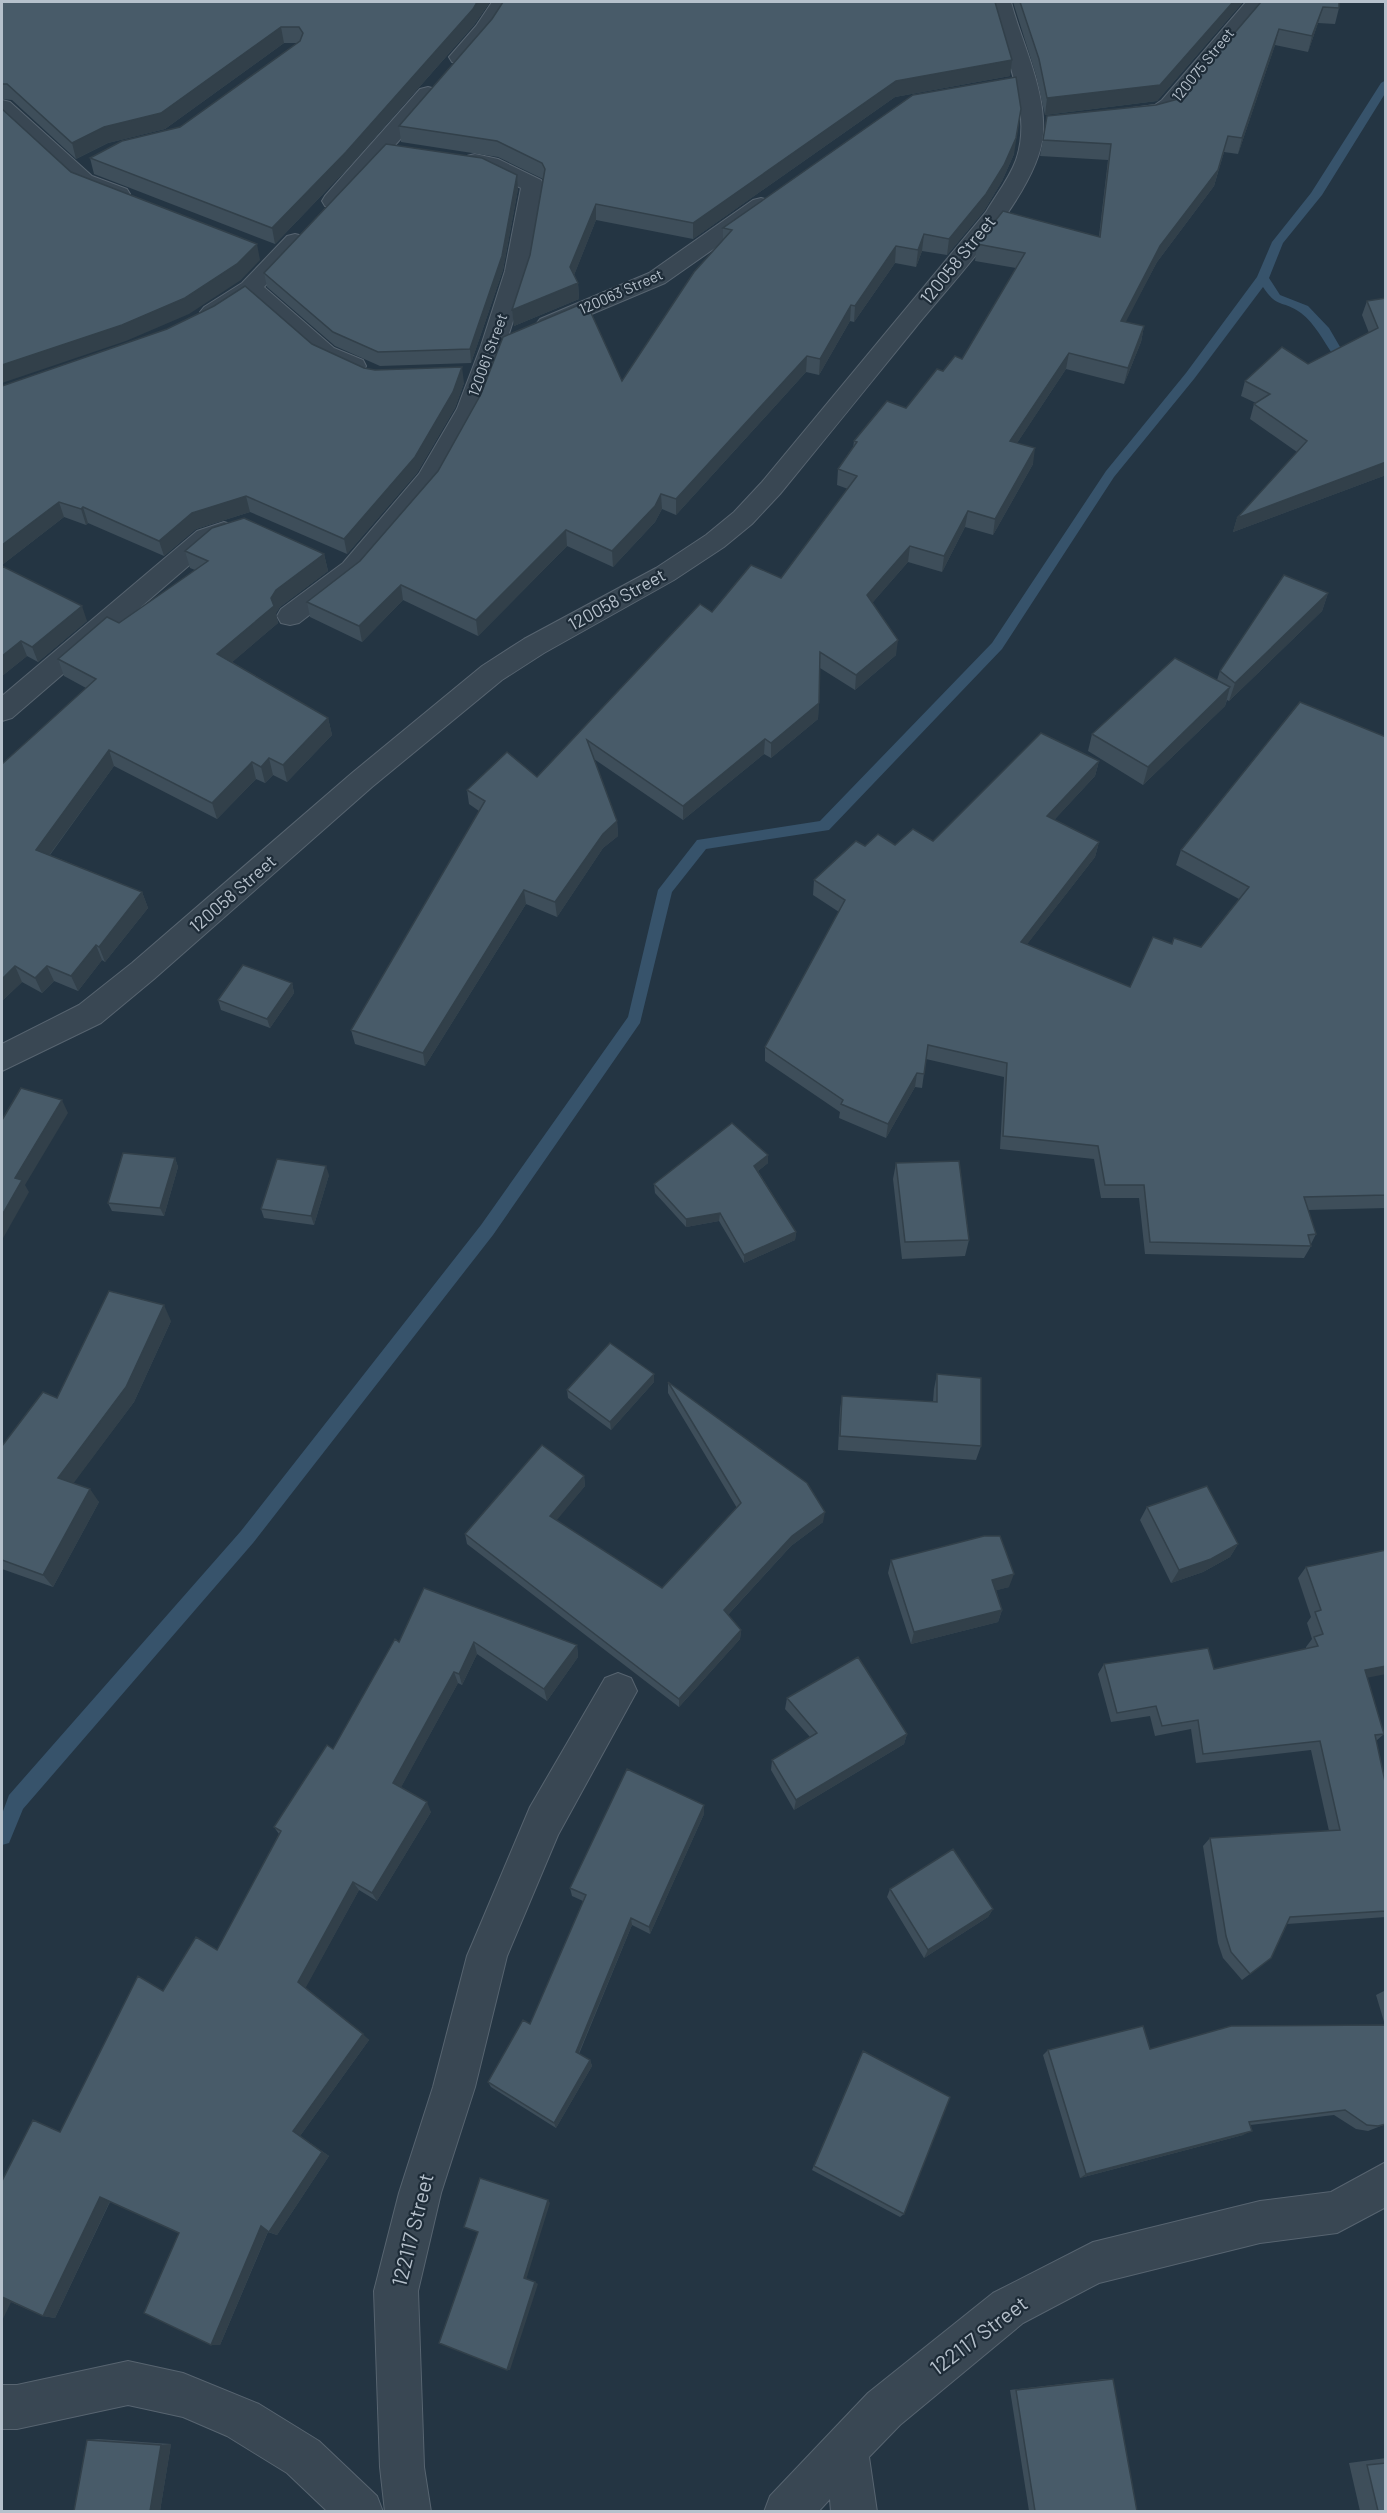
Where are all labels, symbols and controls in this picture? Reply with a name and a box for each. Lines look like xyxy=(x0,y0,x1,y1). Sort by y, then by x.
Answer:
street label: 120075 Street xyxy=(1167,24,1237,105)
street label: 120058 Street xyxy=(915,211,1000,308)
street label: 120063 Street xyxy=(576,265,665,318)
street label: 120061 Street xyxy=(464,311,510,399)
street label: 120058 Street xyxy=(564,563,669,635)
street label: 120058 Street xyxy=(184,850,280,937)
street label: 122117 Street xyxy=(385,2170,438,2289)
street label: 122117 Street xyxy=(924,2290,1032,2380)

